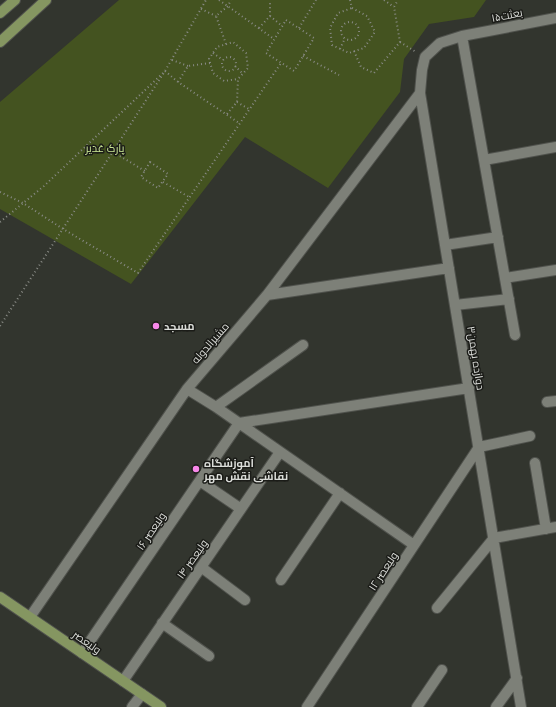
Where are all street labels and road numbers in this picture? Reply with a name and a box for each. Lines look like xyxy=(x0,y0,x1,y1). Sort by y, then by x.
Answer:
street label: بعثت۱۵ xyxy=(490,6,524,25)
street label: مشیرالدوله xyxy=(189,320,232,367)
street label: دوازده بهمن۳ xyxy=(464,325,487,391)
street label: ولیعصر ۱۶ xyxy=(134,510,169,553)
street label: ولیعصر ۱۴ xyxy=(174,537,211,581)
street label: ولیعصر ۱۲ xyxy=(366,549,401,593)
street label: ولیعصر xyxy=(69,627,103,657)

